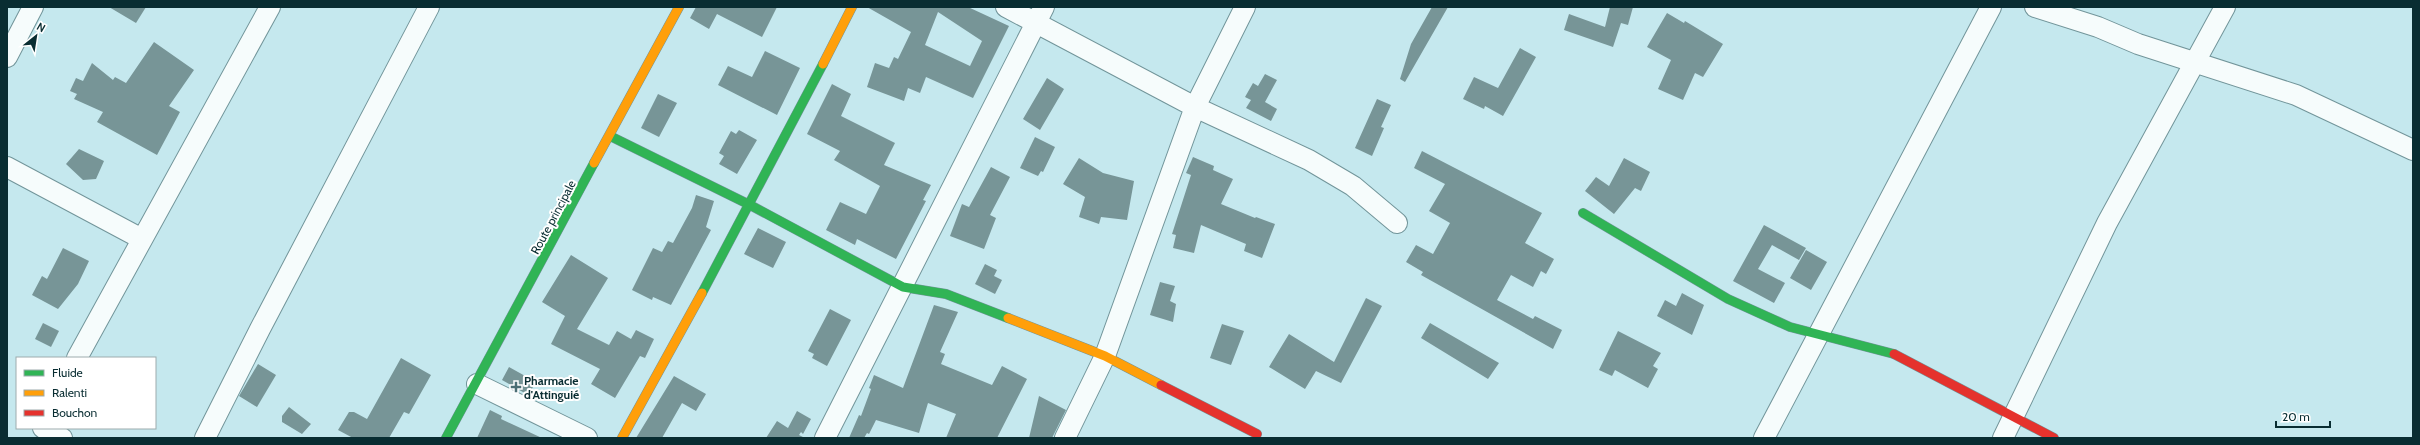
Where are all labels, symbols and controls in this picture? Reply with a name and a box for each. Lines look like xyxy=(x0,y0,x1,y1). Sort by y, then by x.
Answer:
north arrow xyxy=(16,16,56,56)
text: N xyxy=(34,19,48,35)
street label: Route principale xyxy=(527,177,579,257)
legend xyxy=(16,357,156,429)
text: Fluide xyxy=(52,365,83,380)
place label: Pharmacie d'Attinguié xyxy=(524,373,579,402)
marker: Pharmacie d'Attinguié xyxy=(511,382,521,392)
text: Ralenti xyxy=(52,385,87,400)
scale bar xyxy=(2276,403,2330,429)
text: Bouchon xyxy=(52,405,98,420)
text: 20 m xyxy=(2282,409,2310,424)

